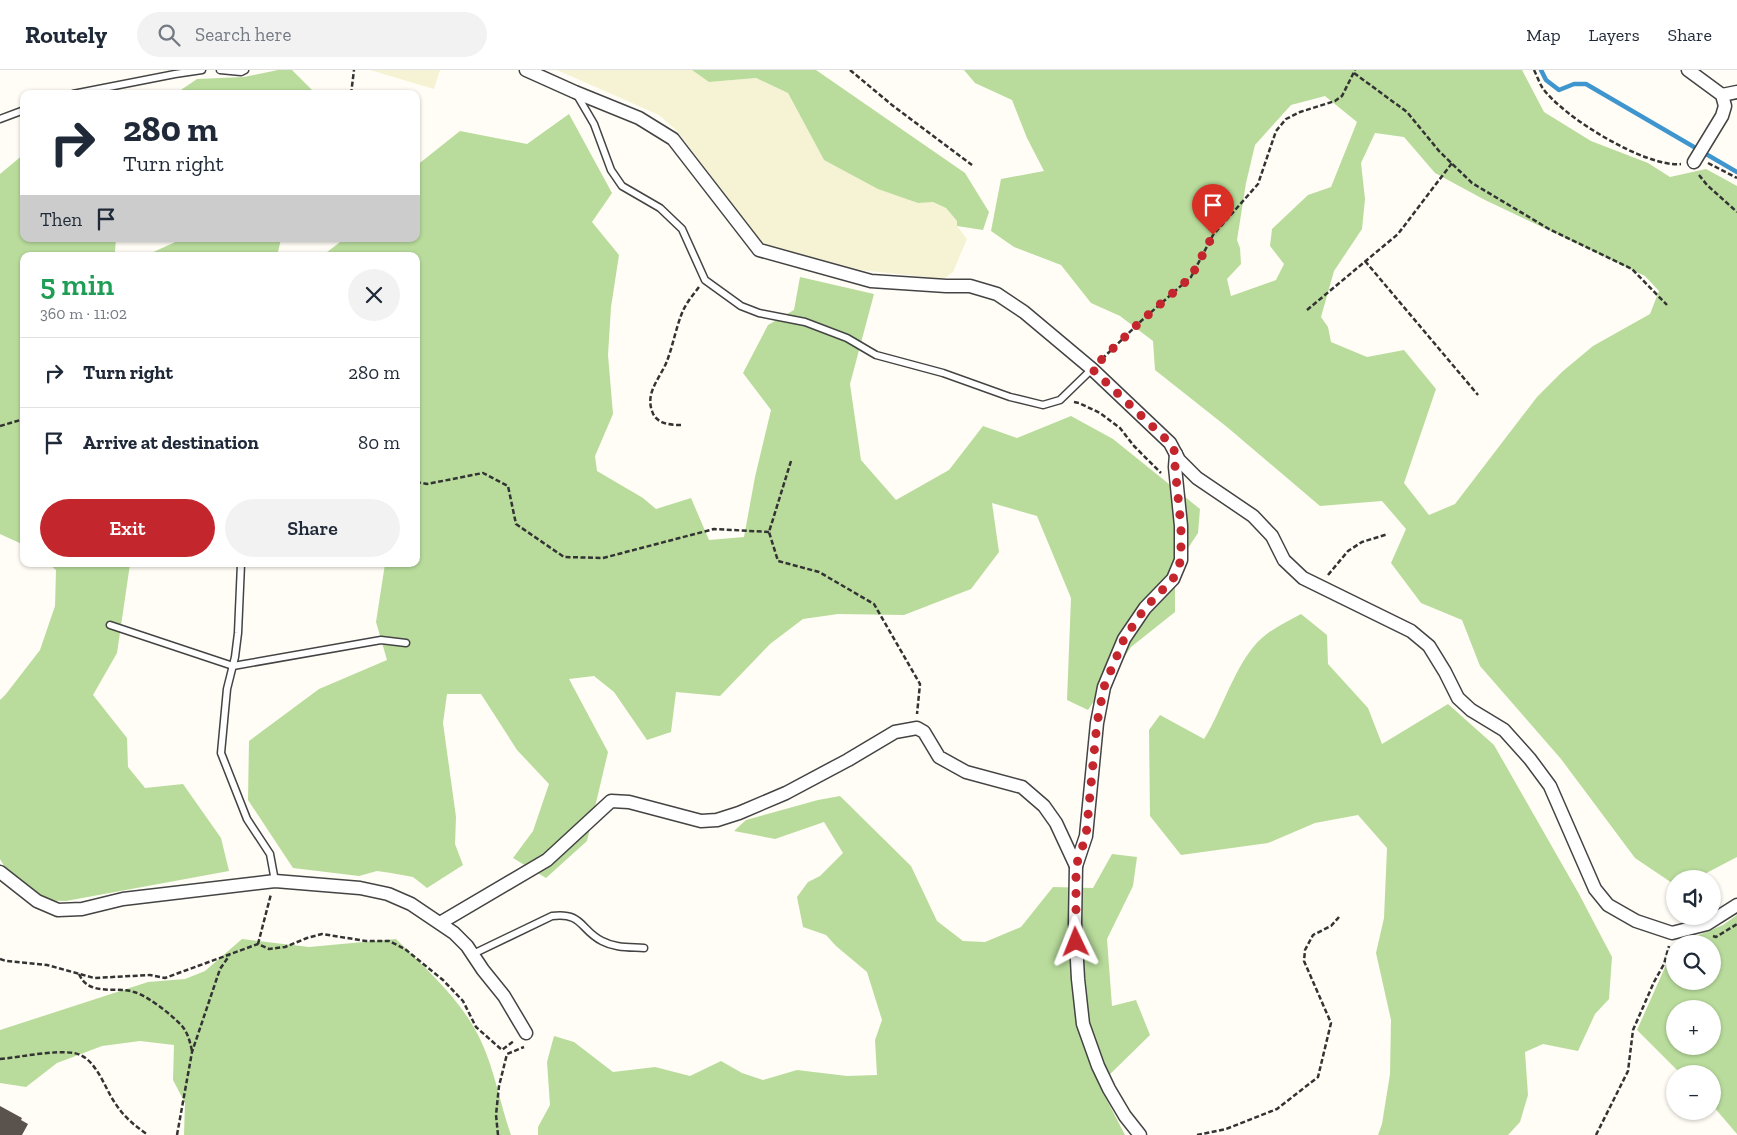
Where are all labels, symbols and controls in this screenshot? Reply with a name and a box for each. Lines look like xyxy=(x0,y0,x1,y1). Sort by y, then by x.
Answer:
search box xyxy=(137,12,487,57)
text: Routely xyxy=(25,20,107,49)
icon: search xyxy=(155,21,183,49)
text: Search here xyxy=(195,23,291,46)
text: Map xyxy=(1526,24,1561,46)
text: Layers xyxy=(1589,24,1640,46)
text: Share xyxy=(1668,24,1712,46)
text: 280 m xyxy=(123,108,218,150)
icon: right xyxy=(40,110,105,175)
text: Turn right xyxy=(123,150,224,177)
pin xyxy=(1192,184,1234,235)
icon: arrive xyxy=(1199,191,1227,219)
icon: arrive xyxy=(92,205,120,233)
text: Then xyxy=(40,208,82,231)
text: 5 min xyxy=(40,267,114,303)
button: close xyxy=(348,269,400,321)
text: 360 m · 11:02 xyxy=(40,304,127,323)
icon: right xyxy=(40,359,68,387)
text: Turn right xyxy=(83,361,173,384)
text: 280 m xyxy=(348,361,400,384)
icon: arrive xyxy=(40,429,68,457)
text: Arrive at destination xyxy=(83,431,259,454)
text: 80 m xyxy=(358,431,400,454)
button: Exit xyxy=(40,499,215,557)
button: Share xyxy=(225,499,400,557)
map controls xyxy=(1666,870,1721,1120)
button: sound xyxy=(1666,870,1721,925)
position arrow xyxy=(1049,915,1101,967)
button: search xyxy=(1666,935,1721,990)
button: + xyxy=(1666,1000,1721,1055)
button: − xyxy=(1666,1065,1721,1120)

